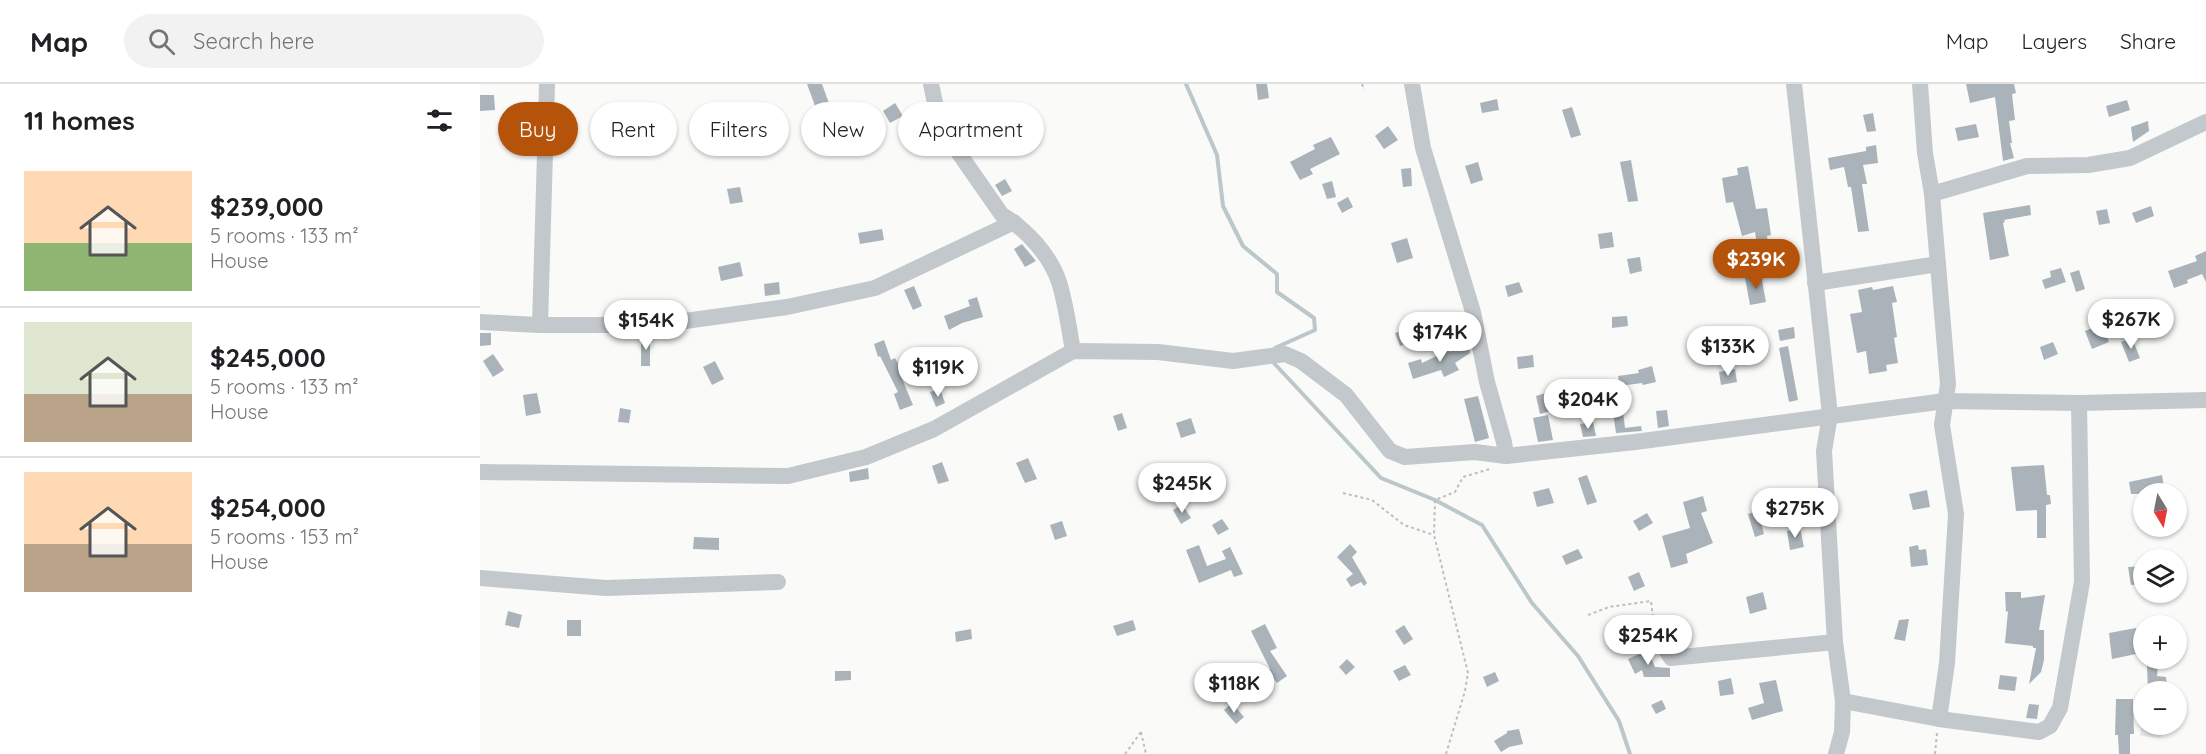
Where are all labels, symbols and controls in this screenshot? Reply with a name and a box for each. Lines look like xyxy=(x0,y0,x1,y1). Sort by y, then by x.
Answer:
search box xyxy=(124,14,544,68)
text: Map xyxy=(30,24,88,59)
icon: search xyxy=(145,25,178,58)
text: Search here xyxy=(193,27,315,55)
text: Map xyxy=(1946,28,1989,54)
text: Layers xyxy=(2022,28,2087,54)
text: Share xyxy=(2120,28,2176,54)
chip: Buy xyxy=(498,102,578,156)
chip: Rent xyxy=(590,102,677,156)
chip: Filters xyxy=(689,102,789,156)
chip: New xyxy=(801,102,886,156)
chip: Apartment xyxy=(898,102,1044,156)
text: 11 homes xyxy=(24,104,135,137)
icon: filters xyxy=(423,104,456,137)
text: $239,000 xyxy=(210,190,324,223)
icon: home xyxy=(72,195,144,267)
text: 5 rooms · 133 m² xyxy=(210,223,359,248)
pin: $239K xyxy=(1714,239,1798,290)
text: $239K xyxy=(1727,246,1785,271)
text: House xyxy=(210,248,269,273)
pin: $267K xyxy=(2089,299,2173,350)
pin: $154K xyxy=(604,300,688,351)
text: $267K xyxy=(2102,306,2160,331)
text: $154K xyxy=(618,307,674,332)
pin: $174K xyxy=(1398,312,1482,363)
text: $174K xyxy=(1413,319,1467,344)
pin: $133K xyxy=(1686,326,1770,377)
text: $133K xyxy=(1701,333,1755,358)
text: $245,000 xyxy=(210,341,326,374)
icon: home xyxy=(72,346,144,418)
pin: $119K xyxy=(896,347,980,398)
text: $119K xyxy=(912,354,964,379)
text: 5 rooms · 133 m² xyxy=(210,374,359,399)
pin: $204K xyxy=(1546,379,1630,430)
text: $204K xyxy=(1558,386,1618,411)
text: House xyxy=(210,399,269,424)
pin: $245K xyxy=(1140,463,1224,514)
text: $245K xyxy=(1152,470,1212,495)
north arrow xyxy=(2133,483,2187,537)
map controls xyxy=(2133,483,2187,735)
pin: $275K xyxy=(1753,488,1837,539)
text: $254,000 xyxy=(210,491,326,524)
text: $275K xyxy=(1766,495,1824,520)
icon: home xyxy=(72,496,144,568)
text: 5 rooms · 153 m² xyxy=(210,524,359,549)
text: House xyxy=(210,549,269,574)
button: layers xyxy=(2133,549,2187,603)
pin: $254K xyxy=(1606,615,1690,666)
button: + xyxy=(2133,615,2187,669)
text: $254K xyxy=(1618,622,1678,647)
pin: $118K xyxy=(1192,663,1276,714)
text: $118K xyxy=(1208,670,1260,695)
button: − xyxy=(2133,681,2187,735)

